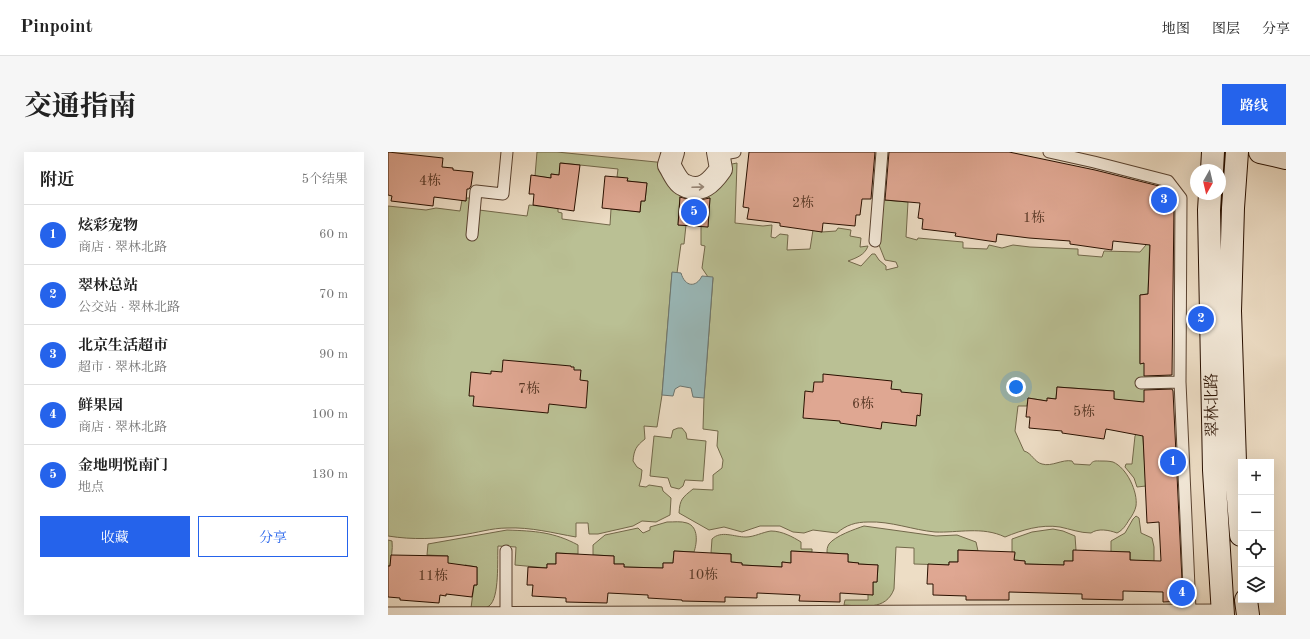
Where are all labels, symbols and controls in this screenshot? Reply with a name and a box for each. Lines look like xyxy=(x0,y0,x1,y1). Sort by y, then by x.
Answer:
text: Pinpoint xyxy=(20,18,93,37)
text: 地图 xyxy=(1162,22,1190,36)
text: 图层 xyxy=(1212,22,1240,36)
text: 分享 xyxy=(1262,22,1290,36)
button: 路线 xyxy=(1222,84,1286,125)
text: 交通指南 xyxy=(24,94,136,122)
north arrow xyxy=(1190,164,1226,200)
text: 附近 xyxy=(40,172,74,189)
text: 5个结果 xyxy=(301,173,348,186)
house number: 4栋 xyxy=(419,173,441,188)
one-way arrow xyxy=(691,183,704,190)
pin: 3 xyxy=(1151,185,1177,215)
house number: 2栋 xyxy=(792,195,814,210)
pin: 5 xyxy=(681,197,707,227)
house number: 1栋 xyxy=(1023,210,1045,225)
text: 炫彩宠物 xyxy=(78,219,138,234)
text: 1 xyxy=(49,228,57,241)
text: 60 m xyxy=(319,228,348,241)
text: 商店 · 翠林北路 xyxy=(78,241,167,254)
text: 翠林总站 xyxy=(78,279,138,294)
text: 2 xyxy=(49,288,57,301)
text: 70 m xyxy=(319,288,348,301)
text: 公交站 · 翠林北路 xyxy=(78,301,180,314)
pin: 2 xyxy=(1188,304,1214,334)
text: 北京生活超市 xyxy=(78,339,168,354)
text: 3 xyxy=(49,348,57,361)
text: 90 m xyxy=(319,348,348,361)
text: 超市 · 翠林北路 xyxy=(78,361,167,374)
street label: 翠林北路 xyxy=(1202,373,1222,437)
your location xyxy=(1006,377,1026,397)
house number: 7栋 xyxy=(518,381,540,396)
house number: 6栋 xyxy=(852,396,874,411)
text: 鲜果园 xyxy=(78,399,123,414)
house number: 5栋 xyxy=(1073,404,1095,419)
text: 4 xyxy=(49,408,57,421)
text: 100 m xyxy=(311,408,348,421)
text: 商店 · 翠林北路 xyxy=(78,421,167,434)
pin: 1 xyxy=(1160,447,1186,477)
text: 金地明悦南门 xyxy=(78,459,168,474)
map controls xyxy=(1238,459,1274,603)
button: + xyxy=(1238,459,1274,495)
text: 5 xyxy=(49,468,57,481)
text: 130 m xyxy=(311,468,348,481)
text: 地点 xyxy=(78,481,104,494)
button: − xyxy=(1238,495,1274,531)
button: 收藏 xyxy=(40,516,190,557)
button: 分享 xyxy=(198,516,348,557)
button: locate xyxy=(1238,531,1274,567)
house number: 10栋 xyxy=(688,567,718,582)
button: layers xyxy=(1238,567,1274,603)
house number: 11栋 xyxy=(418,568,448,583)
pin: 4 xyxy=(1169,578,1195,608)

